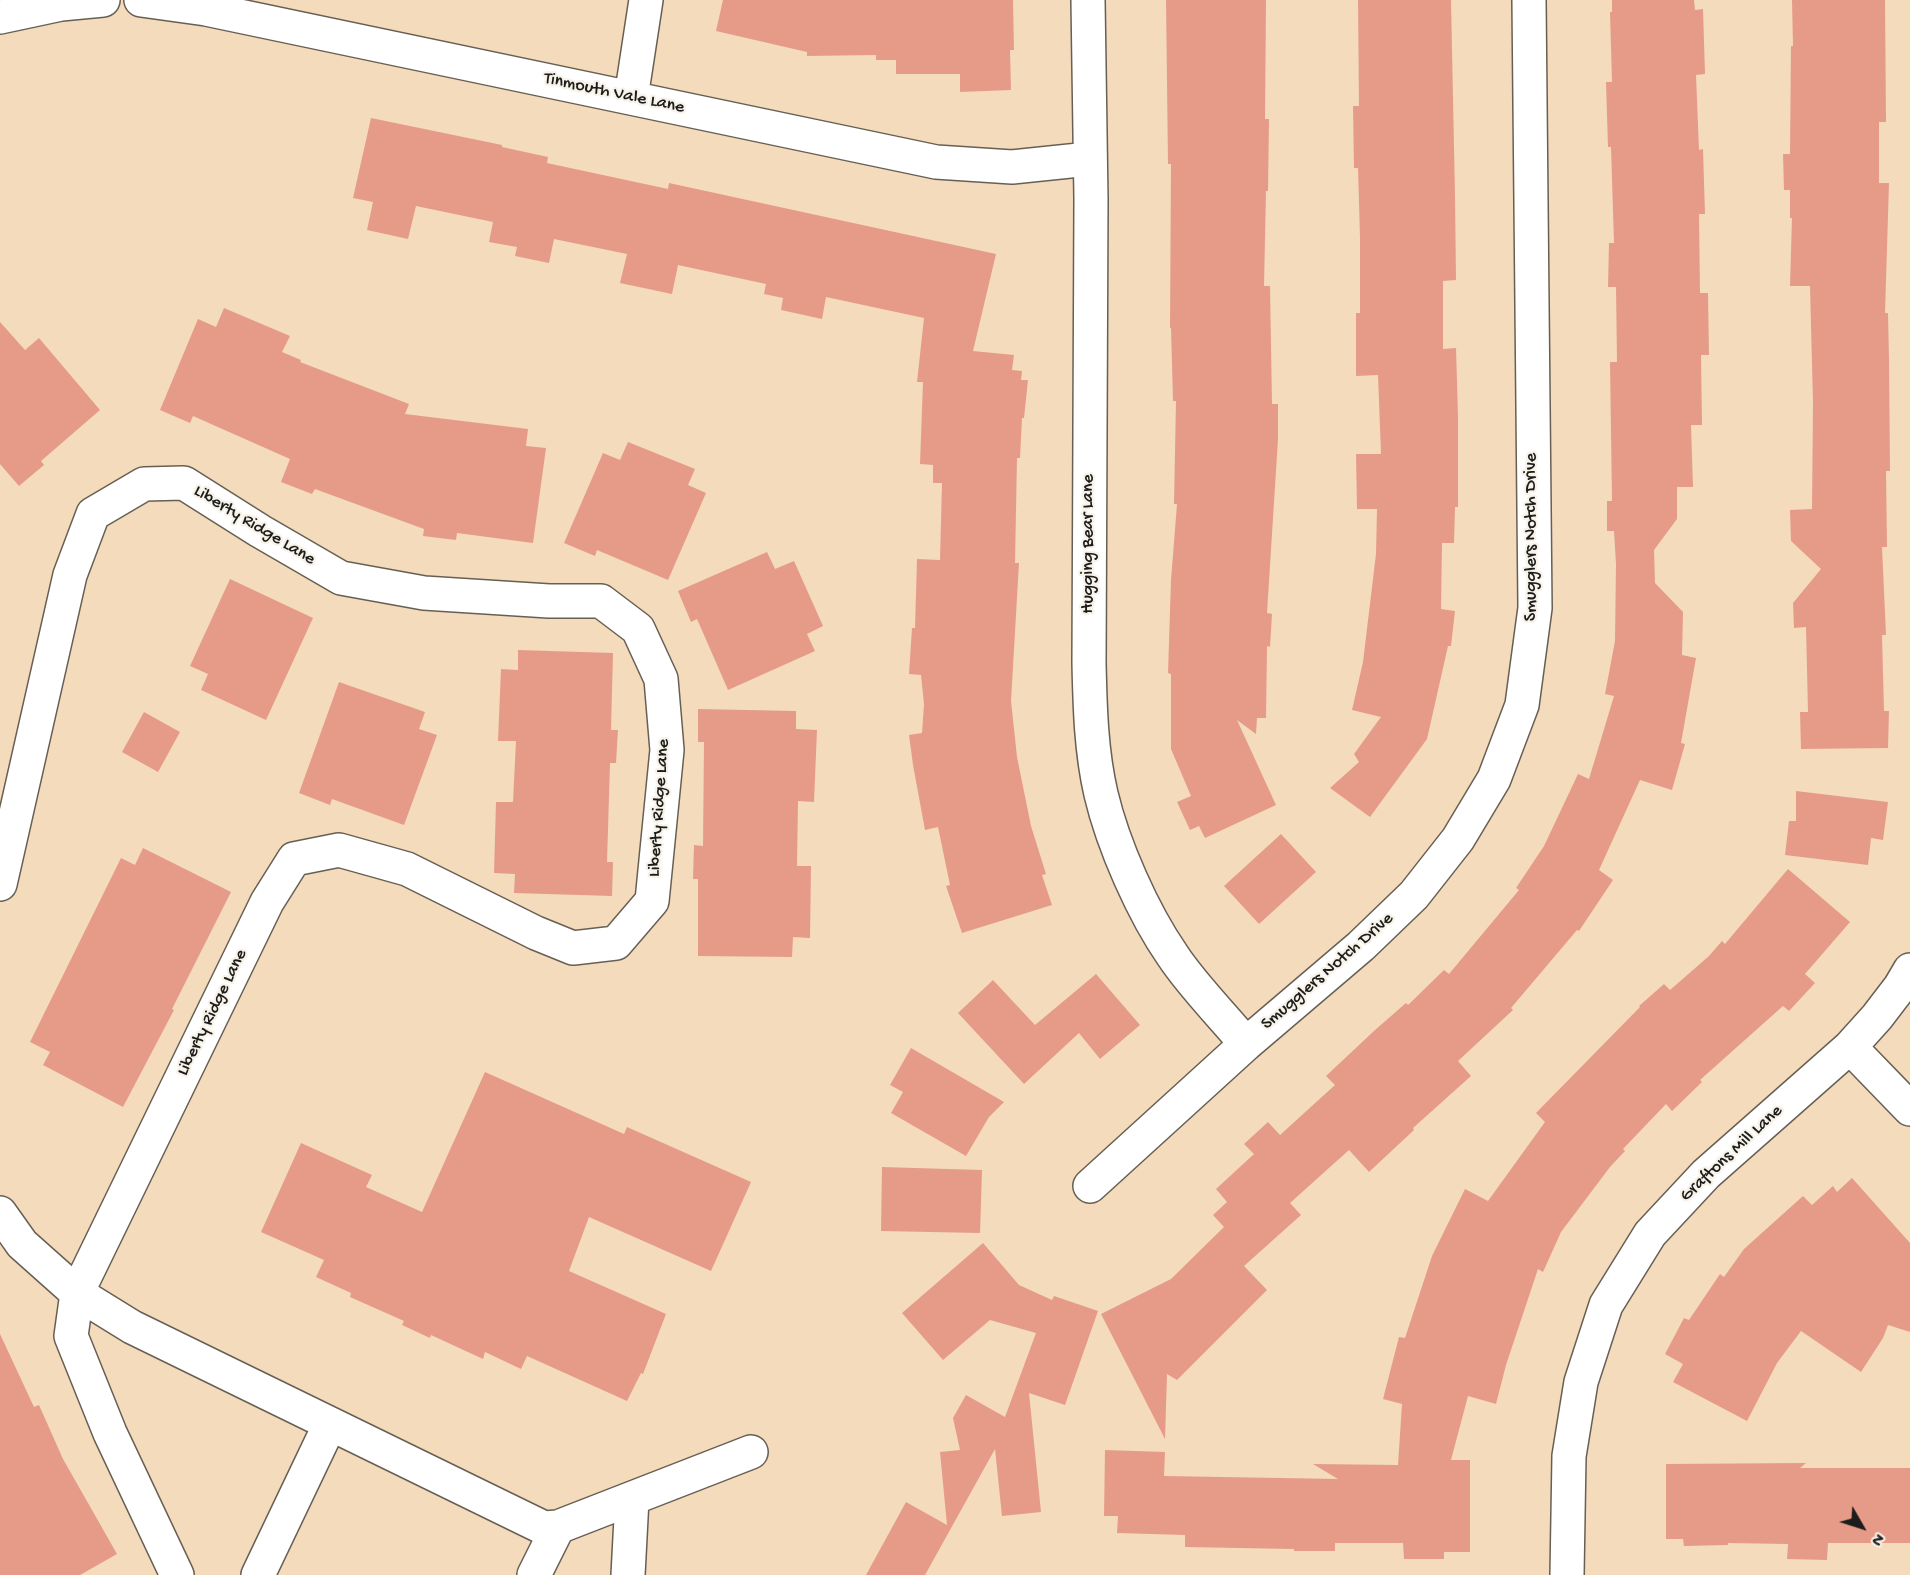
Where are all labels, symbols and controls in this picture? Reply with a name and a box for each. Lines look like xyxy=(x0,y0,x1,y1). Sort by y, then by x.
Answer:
street label: Tinmouth Vale Lane xyxy=(542,69,686,119)
street label: Smugglers Notch Drive xyxy=(1521,453,1543,621)
street label: Hugging Bear Lane xyxy=(1078,474,1100,614)
street label: Liberty Ridge Lane xyxy=(189,481,319,571)
street label: Liberty Ridge Lane xyxy=(644,738,676,878)
street label: Smugglers Notch Drive xyxy=(1257,909,1399,1035)
street label: Liberty Ridge Lane xyxy=(173,946,253,1080)
street label: Graftons Mill Lane xyxy=(1676,1101,1788,1207)
north arrow xyxy=(1832,1497,1892,1557)
text: N xyxy=(1866,1529,1887,1549)

